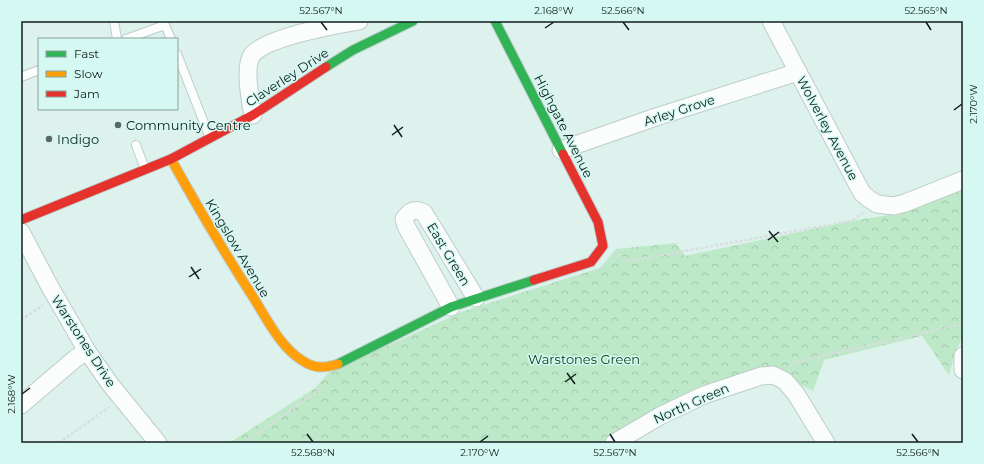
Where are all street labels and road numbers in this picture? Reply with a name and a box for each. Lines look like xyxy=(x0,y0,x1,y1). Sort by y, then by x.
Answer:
street label: Claverley Drive xyxy=(242,44,332,110)
street label: Highgate Avenue xyxy=(531,72,597,180)
street label: Wolverley Avenue xyxy=(794,73,862,183)
street label: Arley Grove xyxy=(641,91,717,129)
street label: Kingslow Avenue xyxy=(202,196,274,300)
street label: East Green xyxy=(424,219,474,289)
street label: Warstones Drive xyxy=(48,292,120,390)
street label: North Green xyxy=(651,379,731,427)

